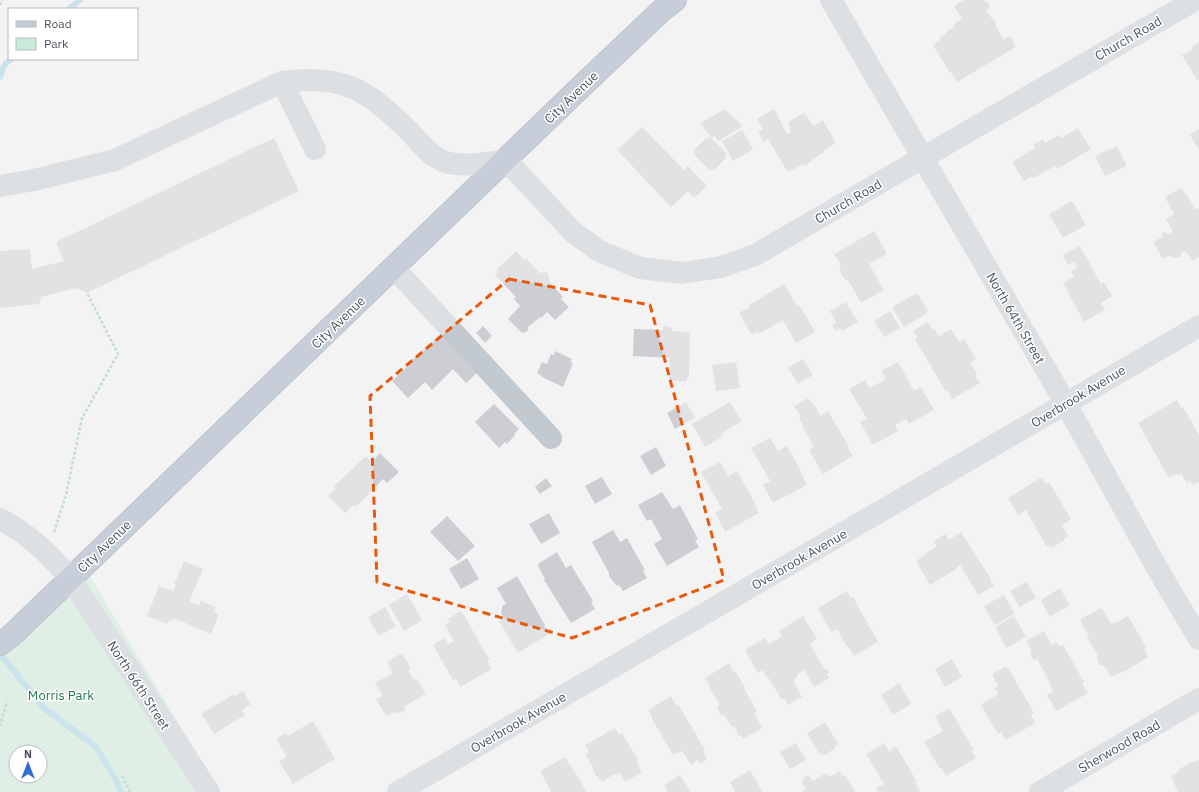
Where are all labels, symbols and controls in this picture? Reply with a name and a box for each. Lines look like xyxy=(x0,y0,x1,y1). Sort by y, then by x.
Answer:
legend xyxy=(8,8,138,60)
street label: Church Road xyxy=(1092,12,1165,64)
text: Road xyxy=(44,16,72,31)
text: Park xyxy=(44,36,69,51)
street label: City Avenue xyxy=(541,67,602,127)
street label: Church Road xyxy=(812,175,885,227)
street label: North 64th Street xyxy=(983,270,1049,367)
street label: City Avenue xyxy=(308,292,369,352)
street label: Overbrook Avenue xyxy=(1028,361,1129,431)
street label: City Avenue xyxy=(74,516,135,576)
street label: Overbrook Avenue xyxy=(748,525,850,594)
street label: North 66th Street xyxy=(104,638,174,733)
park label: Morris Park xyxy=(28,687,94,704)
street label: Overbrook Avenue xyxy=(467,688,569,757)
street label: Sherwood Road xyxy=(1075,716,1163,777)
north arrow xyxy=(8,744,48,784)
text: N xyxy=(24,747,32,761)

